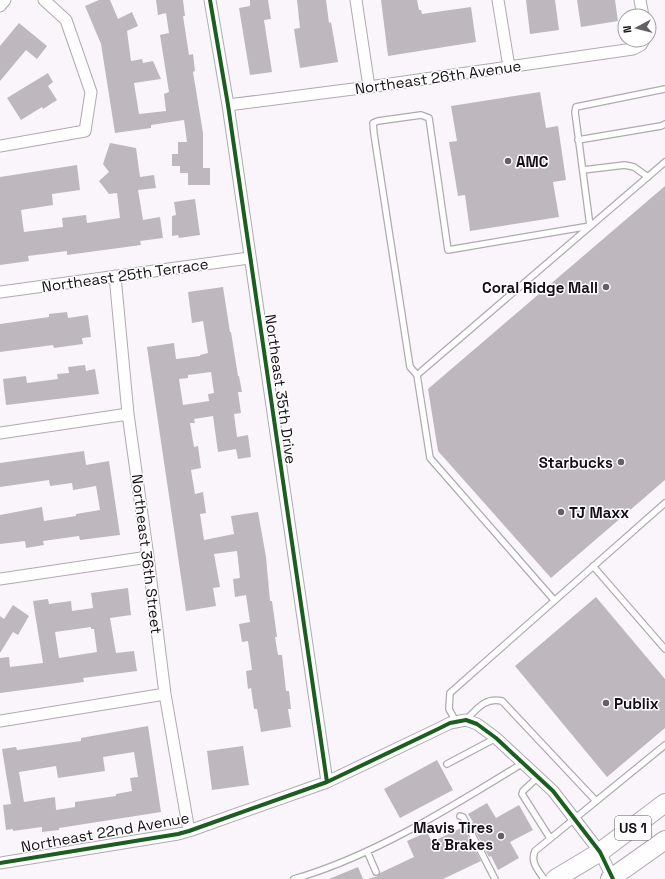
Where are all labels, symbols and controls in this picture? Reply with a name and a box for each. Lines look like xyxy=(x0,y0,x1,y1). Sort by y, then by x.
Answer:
north arrow xyxy=(617,8,657,48)
text: N xyxy=(620,25,634,34)
street label: Northeast 26th Avenue xyxy=(354,56,523,98)
place label: AMC xyxy=(516,152,549,171)
marker: AMC xyxy=(503,156,513,166)
street label: Northeast 25th Terrace xyxy=(40,254,210,296)
place label: Coral Ridge Mall xyxy=(482,278,598,297)
marker: Coral Ridge Mall xyxy=(601,282,611,292)
street label: Northeast 35th Drive xyxy=(261,313,301,465)
place label: Starbucks xyxy=(539,453,613,472)
marker: Starbucks xyxy=(616,457,626,467)
street label: Northeast 36th Street xyxy=(128,473,166,635)
place label: TJ Maxx xyxy=(569,503,629,522)
marker: TJ Maxx xyxy=(556,507,566,517)
place label: Publix xyxy=(614,694,659,713)
marker: Publix xyxy=(601,698,611,708)
street label: Northeast 22nd Avenue xyxy=(19,808,191,856)
road number: US 1 xyxy=(615,816,651,840)
place label: Mavis Tires & Brakes xyxy=(413,818,493,854)
marker: Mavis Tires & Brakes xyxy=(496,831,506,841)

